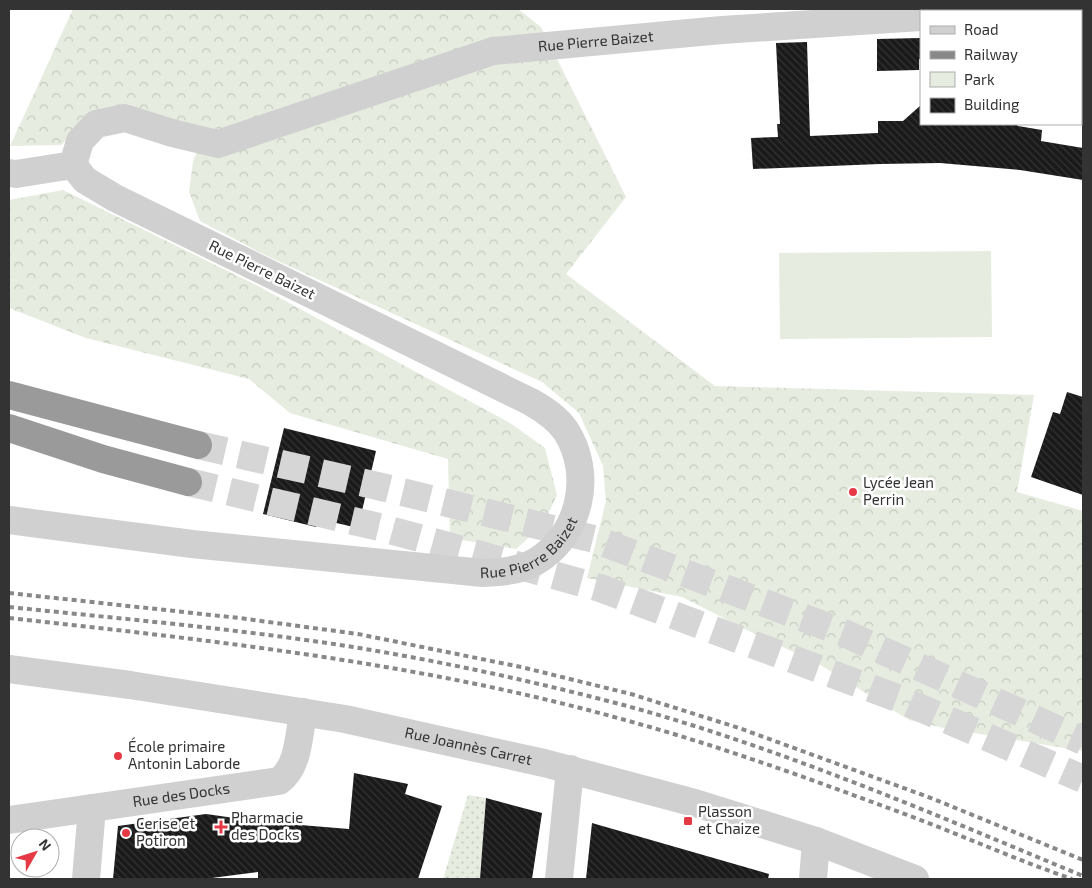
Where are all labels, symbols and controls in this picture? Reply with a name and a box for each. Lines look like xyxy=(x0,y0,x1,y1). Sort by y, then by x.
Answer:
legend xyxy=(920,10,1082,125)
text: Road xyxy=(964,20,999,38)
street label: Rue Pierre Baizet xyxy=(537,26,654,55)
text: Railway xyxy=(964,45,1018,63)
text: Park xyxy=(964,70,995,88)
text: Building xyxy=(964,95,1020,113)
street label: Rue Pierre Baizet xyxy=(206,236,319,303)
place label: Lycée Jean Perrin xyxy=(863,473,934,508)
marker: Lycée Jean Perrin xyxy=(847,486,859,498)
street label: Rue Pierre Baizet xyxy=(479,514,581,581)
street label: Rue Joannès Carret xyxy=(403,722,534,768)
place label: École primaire Antonin Laborde xyxy=(128,737,240,772)
marker: École primaire Antonin Laborde xyxy=(112,750,124,762)
street label: Rue des Docks xyxy=(131,778,231,810)
place label: Plasson et Chaize xyxy=(698,802,760,837)
place label: Pharmacie des Docks xyxy=(231,808,303,843)
place label: Cerise et Potiron xyxy=(136,814,195,849)
marker: Plasson et Chaize xyxy=(682,815,694,827)
marker: Pharmacie des Docks xyxy=(215,821,227,833)
marker: Cerise et Potiron xyxy=(120,827,132,839)
north arrow xyxy=(10,828,60,878)
text: N xyxy=(36,835,55,854)

